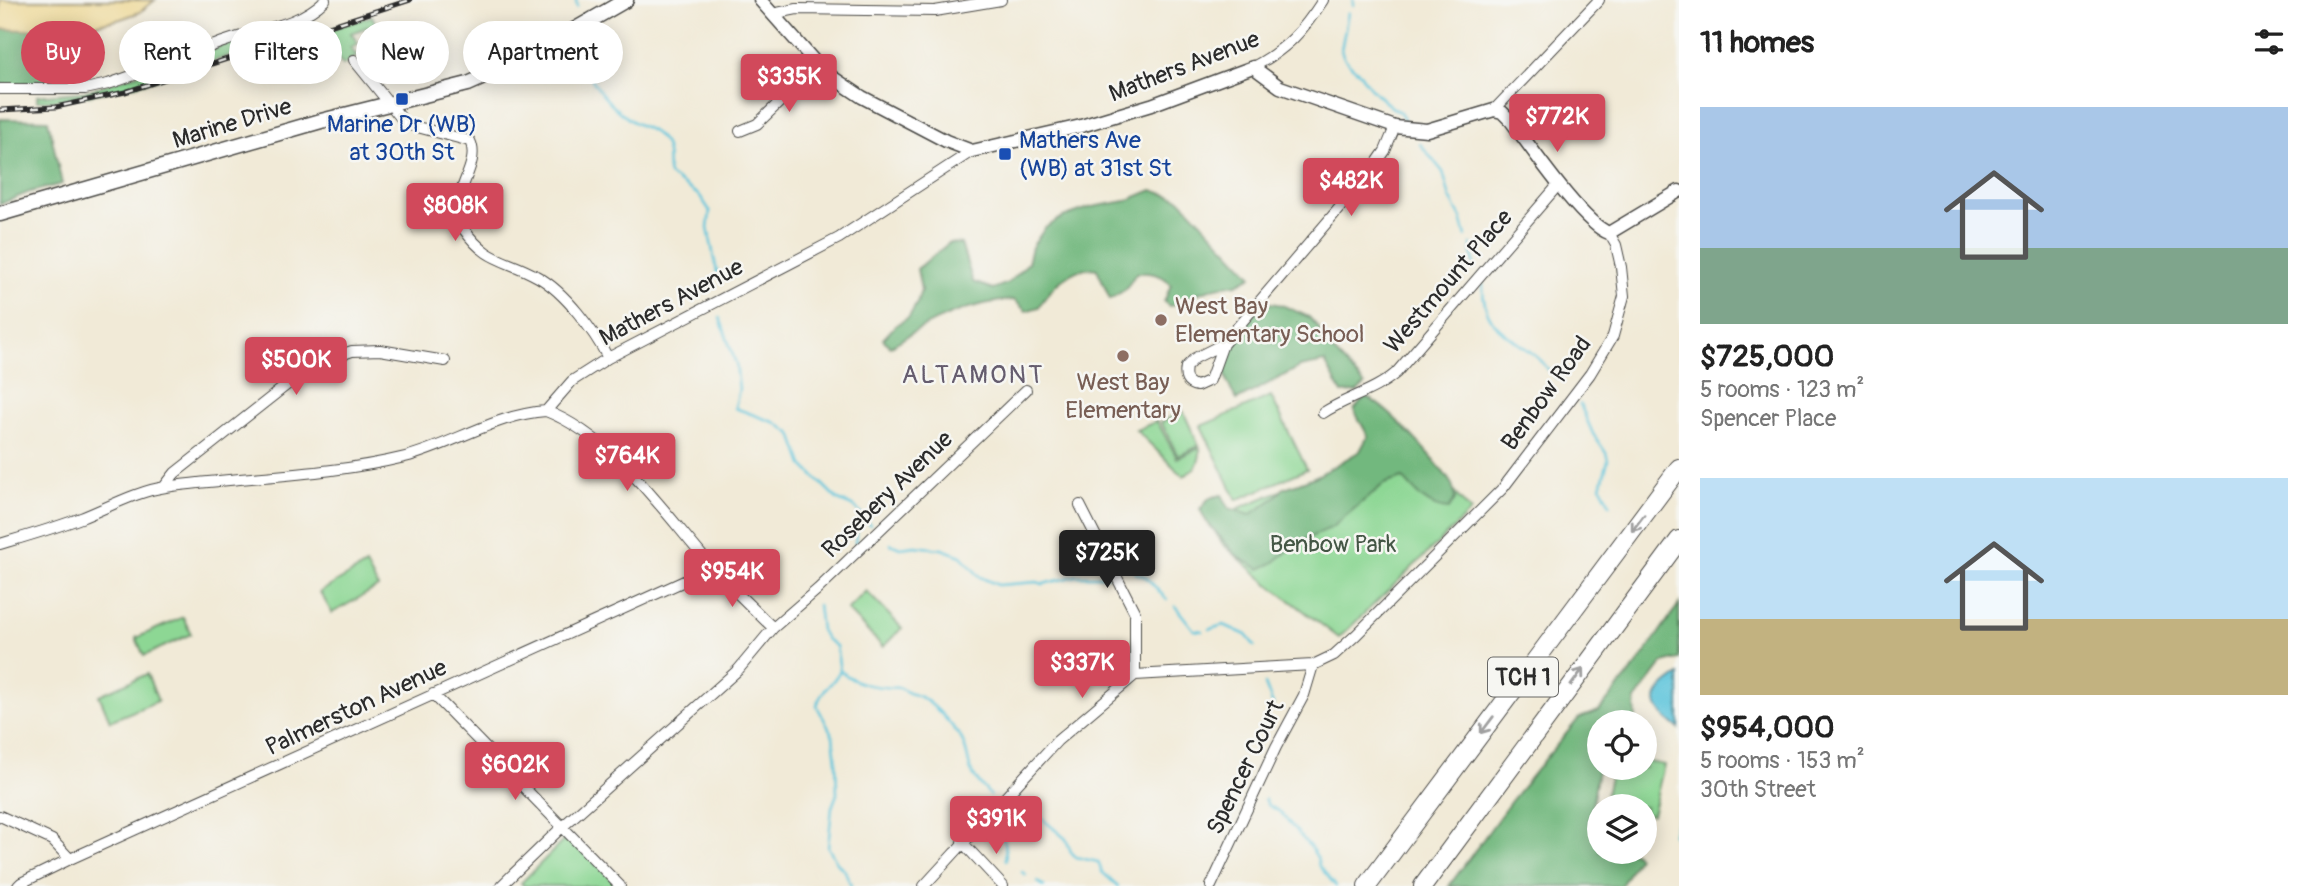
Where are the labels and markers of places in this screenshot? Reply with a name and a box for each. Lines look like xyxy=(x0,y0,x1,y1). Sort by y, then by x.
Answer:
pin: $335K xyxy=(740,54,838,114)
marker: Marine Dr (WB) at 30th St xyxy=(394,91,410,107)
pin: $772K xyxy=(1508,94,1606,154)
place label: Marine Dr (WB) at 30th St xyxy=(327,110,477,167)
place label: Mathers Ave (WB) at 31st St xyxy=(1019,126,1172,183)
marker: Mathers Ave (WB) at 31st St xyxy=(997,146,1013,162)
pin: $482K xyxy=(1302,158,1400,218)
pin: $808K xyxy=(406,184,504,243)
place label: West Bay Elementary School xyxy=(1175,292,1365,349)
marker: West Bay Elementary School xyxy=(1153,312,1169,328)
pin: $500K xyxy=(247,338,345,397)
marker: West Bay Elementary xyxy=(1115,348,1131,364)
place label: West Bay Elementary xyxy=(1065,368,1181,425)
pin: $764K xyxy=(578,434,676,493)
pin: $725K xyxy=(1058,530,1156,590)
pin: $954K xyxy=(683,550,781,609)
pin: $337K xyxy=(1033,640,1131,700)
pin: $602K xyxy=(466,742,564,802)
pin: $391K xyxy=(947,796,1045,856)

